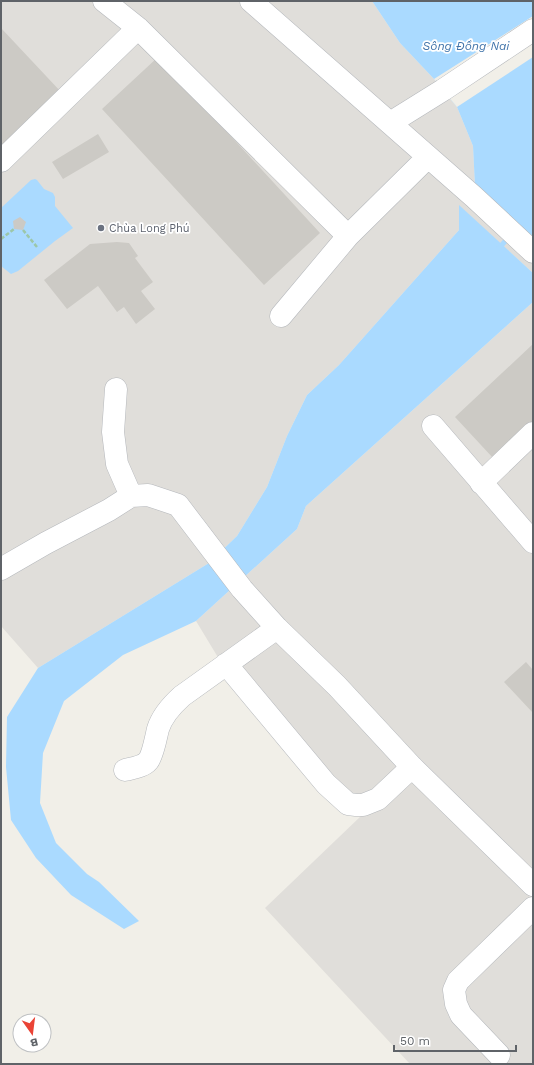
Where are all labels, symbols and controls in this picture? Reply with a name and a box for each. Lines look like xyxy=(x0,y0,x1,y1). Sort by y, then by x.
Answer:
water label: Sông Đồng Nai xyxy=(423,39,510,53)
place label: Chùa Long Phú xyxy=(109,222,190,235)
marker: Chùa Long Phú xyxy=(96,223,106,233)
north arrow xyxy=(12,1013,52,1053)
scale bar xyxy=(394,1027,516,1053)
text: 50 m xyxy=(400,1034,430,1048)
text: B xyxy=(29,1035,40,1050)

